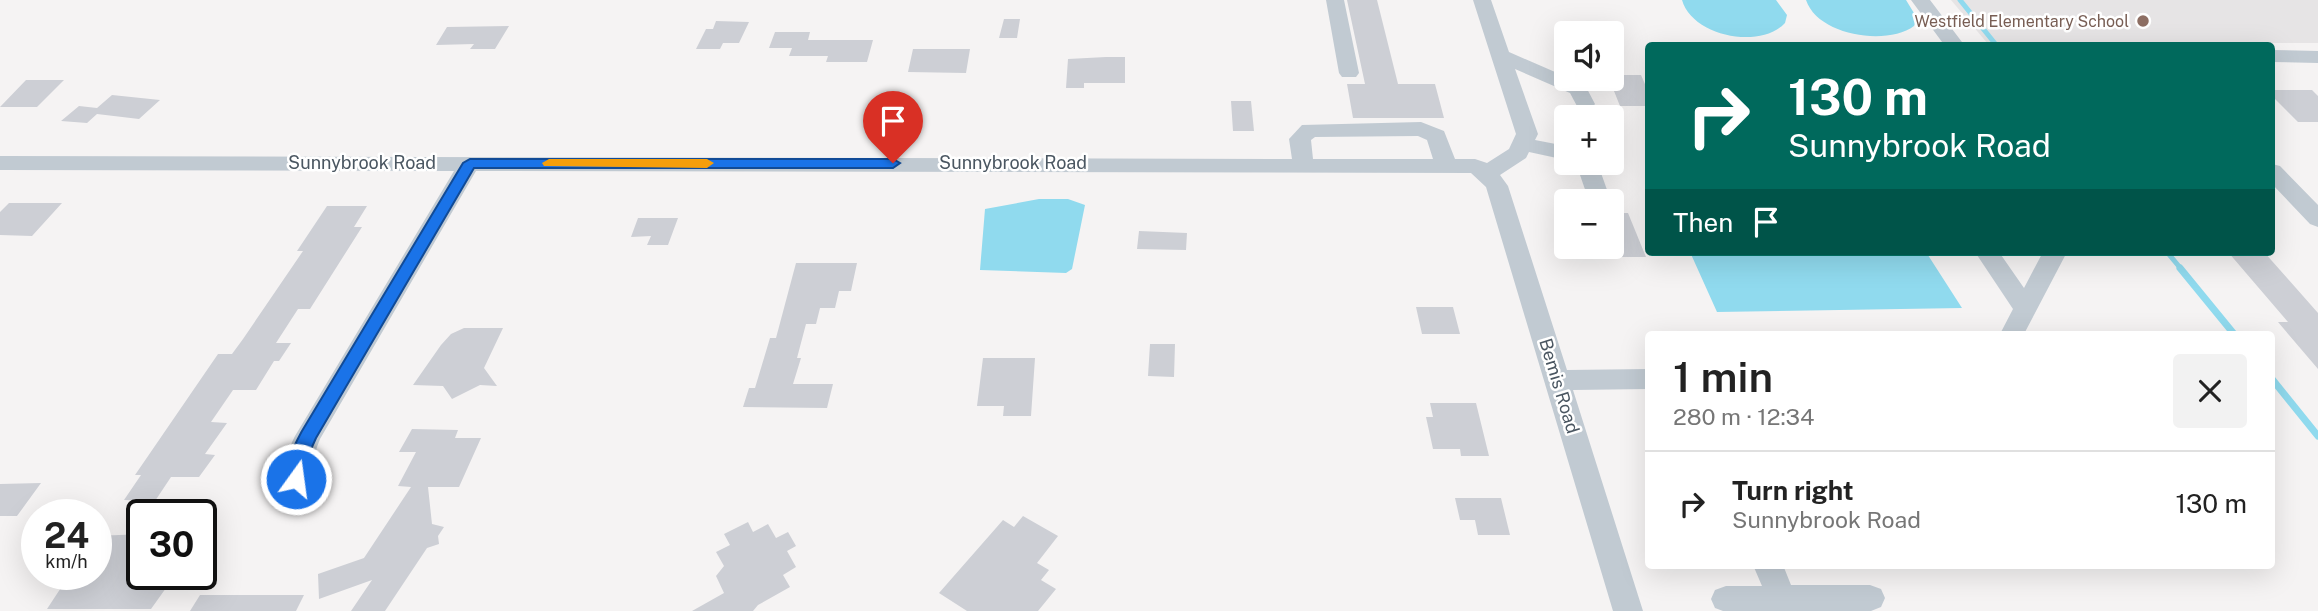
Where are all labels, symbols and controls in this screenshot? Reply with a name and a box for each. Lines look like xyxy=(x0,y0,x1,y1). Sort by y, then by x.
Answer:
place label: Westfield Elementary School xyxy=(1915,12,2129,31)
marker: Westfield Elementary School xyxy=(2135,13,2151,29)
map controls xyxy=(1554,21,1624,259)
button: sound xyxy=(1554,21,1624,91)
text: 130 m xyxy=(1788,68,1928,126)
icon: right xyxy=(1673,70,1764,161)
pin xyxy=(863,91,923,163)
icon: arrive xyxy=(874,102,912,140)
button: + xyxy=(1554,105,1624,175)
text: Sunnybrook Road xyxy=(1788,127,2051,164)
street label: Sunnybrook Road xyxy=(288,152,436,173)
street label: Sunnybrook Road xyxy=(939,152,1087,173)
button: − xyxy=(1554,189,1624,259)
icon: arrive xyxy=(1747,203,1785,241)
text: Then xyxy=(1673,207,1733,238)
street label: Bemis Road xyxy=(1535,336,1584,436)
text: 1 min xyxy=(1673,352,1773,401)
button: close xyxy=(2173,354,2247,428)
text: 280 m · 12:34 xyxy=(1673,403,1814,430)
position arrow xyxy=(259,442,333,516)
text: Turn right xyxy=(1732,475,1854,506)
icon: right xyxy=(1673,485,1711,523)
text: 130 m xyxy=(2175,488,2247,519)
speed limit sign: 30 xyxy=(126,499,217,590)
text: Sunnybrook Road xyxy=(1732,506,1921,533)
text: 24 xyxy=(44,515,89,556)
text: km/h xyxy=(45,551,88,572)

